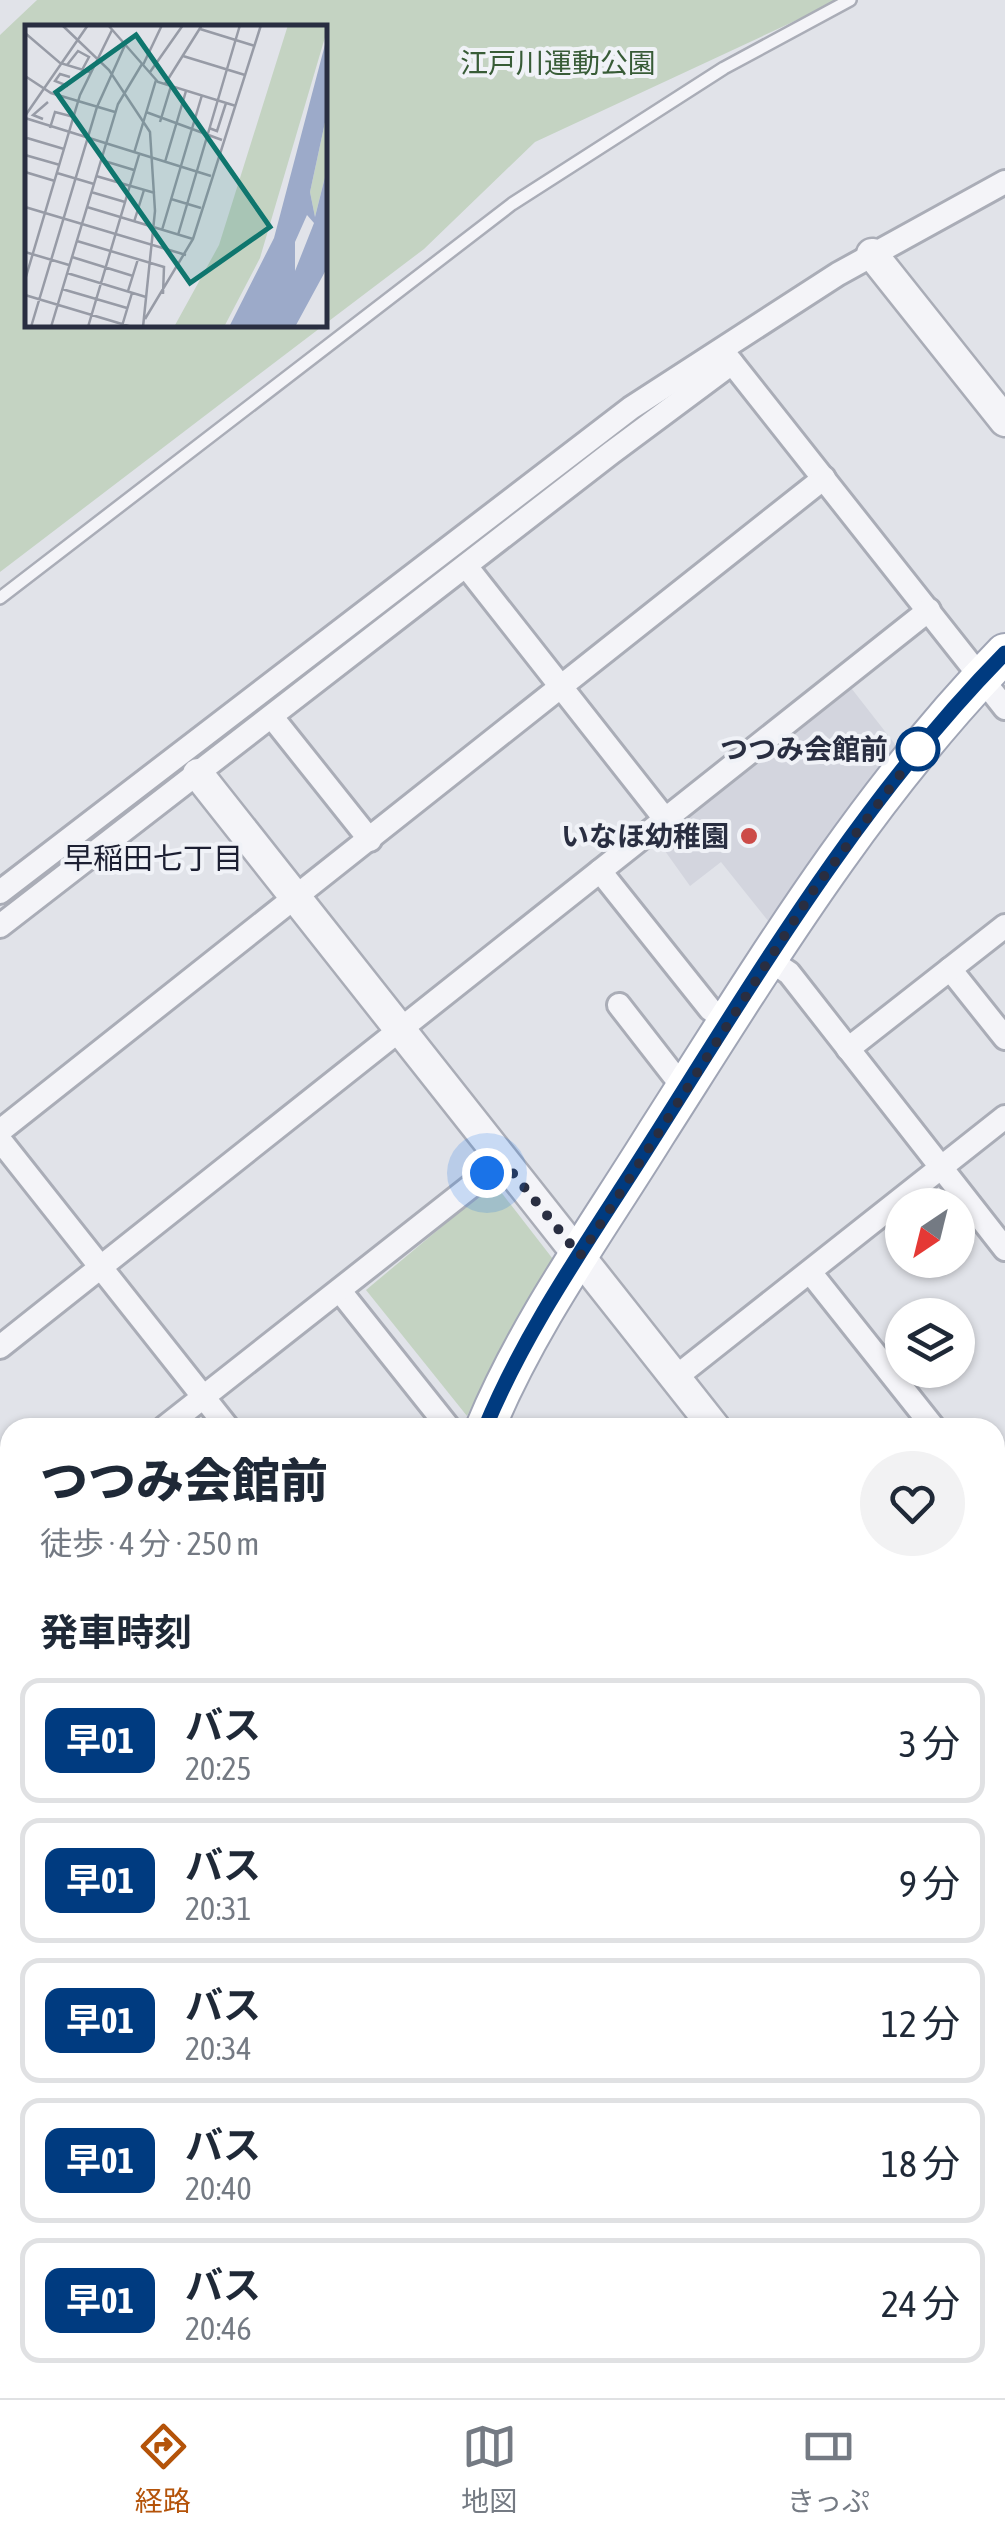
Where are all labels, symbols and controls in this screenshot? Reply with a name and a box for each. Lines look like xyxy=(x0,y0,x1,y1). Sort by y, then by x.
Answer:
inset map xyxy=(25,25,328,328)
park label: 江戸川運動公園 xyxy=(460,47,656,79)
marker: つつみ会館前 xyxy=(897,728,939,770)
place label: つつみ会館前 xyxy=(720,733,888,765)
place label: いなほ幼稚園 xyxy=(561,820,729,852)
marker: いなほ幼稚園 xyxy=(738,825,760,847)
district label: 早稲田七丁目 xyxy=(63,841,243,875)
your location xyxy=(462,1148,512,1198)
north arrow xyxy=(885,1188,975,1278)
map controls xyxy=(885,1188,975,1388)
button: layers xyxy=(885,1298,975,1388)
button: heart xyxy=(860,1451,965,1556)
text: つつみ会館前 xyxy=(40,1453,328,1508)
text: 徒歩 · 4 分 · 250 m xyxy=(40,1525,259,1562)
text: 発車時刻 xyxy=(40,1611,192,1654)
text: バス xyxy=(185,1704,261,1747)
text: 早01 xyxy=(66,1720,134,1760)
text: 3 分 xyxy=(899,1722,960,1765)
text: 20:25 xyxy=(185,1750,252,1787)
text: バス xyxy=(185,1844,261,1887)
text: 早01 xyxy=(66,1860,134,1900)
text: 9 分 xyxy=(899,1862,960,1905)
text: 20:31 xyxy=(185,1890,252,1927)
text: バス xyxy=(185,1984,261,2027)
text: 早01 xyxy=(66,2000,134,2040)
text: 12 分 xyxy=(881,2002,960,2045)
text: 20:34 xyxy=(185,2030,252,2067)
text: バス xyxy=(185,2124,261,2167)
text: 早01 xyxy=(66,2140,134,2180)
text: 18 分 xyxy=(881,2142,960,2185)
text: 20:40 xyxy=(185,2170,252,2207)
text: バス xyxy=(185,2264,261,2307)
text: 早01 xyxy=(66,2280,134,2320)
text: 24 分 xyxy=(881,2282,960,2325)
text: 20:46 xyxy=(185,2310,252,2347)
tab: 経路 xyxy=(135,2419,191,2519)
tab: 地図 xyxy=(461,2419,517,2519)
tab: きっぷ xyxy=(787,2419,870,2519)

